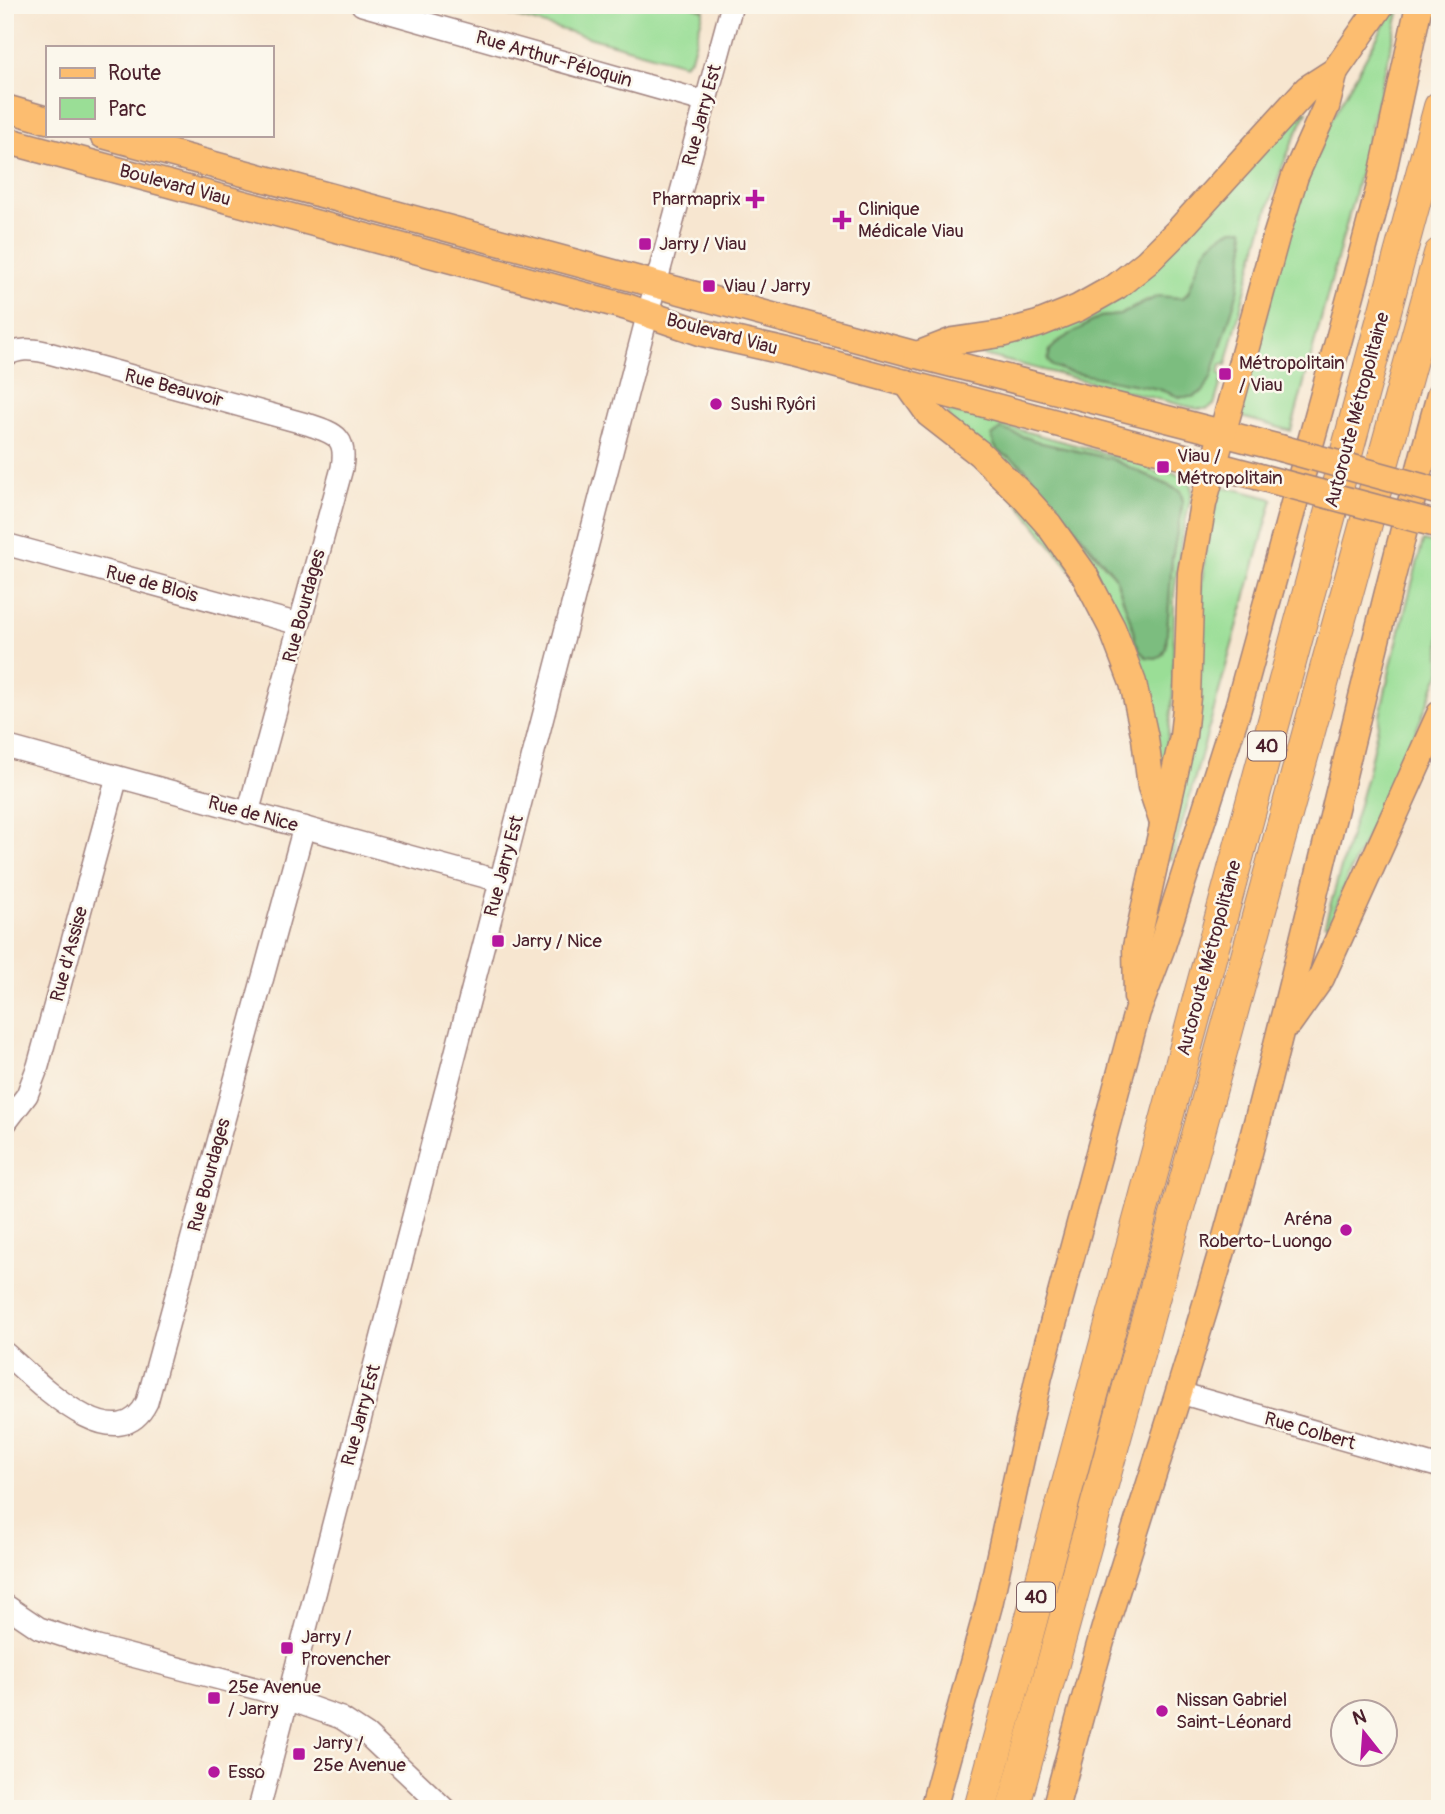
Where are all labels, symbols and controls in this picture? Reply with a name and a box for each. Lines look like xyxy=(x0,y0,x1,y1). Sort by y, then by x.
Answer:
street label: Rue Arthur-Péloquin xyxy=(473,25,635,93)
legend xyxy=(46,46,273,136)
text: Route xyxy=(108,60,161,87)
street label: Rue Jarry Est xyxy=(677,61,727,168)
text: Parc xyxy=(108,96,147,123)
street label: Boulevard Viau xyxy=(117,159,233,211)
place label: Pharmaprix xyxy=(652,187,741,211)
marker: Pharmaprix xyxy=(747,191,763,207)
place label: Clinique Médicale Viau xyxy=(858,197,964,243)
marker: Clinique Médicale Viau xyxy=(832,210,852,230)
place label: Jarry / Viau xyxy=(659,232,746,256)
marker: Jarry / Viau xyxy=(637,236,653,252)
place label: Viau / Jarry xyxy=(723,274,810,298)
marker: Viau / Jarry xyxy=(701,278,717,294)
street label: Boulevard Viau xyxy=(664,308,780,360)
street label: Autoroute Métropolitaine xyxy=(1319,309,1395,510)
place label: Métropolitain / Viau xyxy=(1239,351,1345,397)
street label: Rue Beauvoir xyxy=(122,363,226,413)
marker: Métropolitain / Viau xyxy=(1217,366,1233,382)
place label: Sushi Ryôri xyxy=(730,392,815,416)
marker: Sushi Ryôri xyxy=(708,396,724,412)
place label: Viau / Métropolitain xyxy=(1177,444,1283,490)
marker: Viau / Métropolitain xyxy=(1155,459,1171,475)
street label: Rue Bourdages xyxy=(277,546,331,665)
street label: Rue de Blois xyxy=(103,560,201,608)
road number: 40 xyxy=(1248,732,1286,760)
street label: Rue de Nice xyxy=(205,790,301,838)
street label: Rue Jarry Est xyxy=(479,812,529,919)
street label: Autoroute Métropolitaine xyxy=(1171,857,1247,1058)
street label: Rue d'Assise xyxy=(45,903,93,1004)
place label: Jarry / Nice xyxy=(512,929,603,953)
marker: Jarry / Nice xyxy=(490,933,506,949)
street label: Rue Bourdages xyxy=(182,1115,236,1234)
place label: Aréna Roberto-Luongo xyxy=(1199,1207,1332,1253)
marker: Aréna Roberto-Luongo xyxy=(1338,1222,1354,1238)
street label: Rue Jarry Est xyxy=(336,1361,386,1468)
street label: Rue Colbert xyxy=(1262,1407,1359,1456)
road number: 40 xyxy=(1017,1582,1055,1612)
place label: Jarry / Provencher xyxy=(301,1625,391,1671)
marker: Jarry / Provencher xyxy=(279,1640,295,1656)
place label: 25e Avenue / Jarry xyxy=(228,1675,321,1721)
place label: Nissan Gabriel Saint-Léonard xyxy=(1176,1688,1292,1734)
marker: 25e Avenue / Jarry xyxy=(206,1690,222,1706)
north arrow xyxy=(1330,1699,1400,1769)
marker: Nissan Gabriel Saint-Léonard xyxy=(1154,1703,1170,1719)
text: N xyxy=(1350,1704,1369,1731)
place label: Jarry / 25e Avenue xyxy=(313,1731,406,1777)
marker: Jarry / 25e Avenue xyxy=(291,1746,307,1762)
place label: Esso xyxy=(228,1760,265,1784)
marker: Esso xyxy=(206,1764,222,1780)

